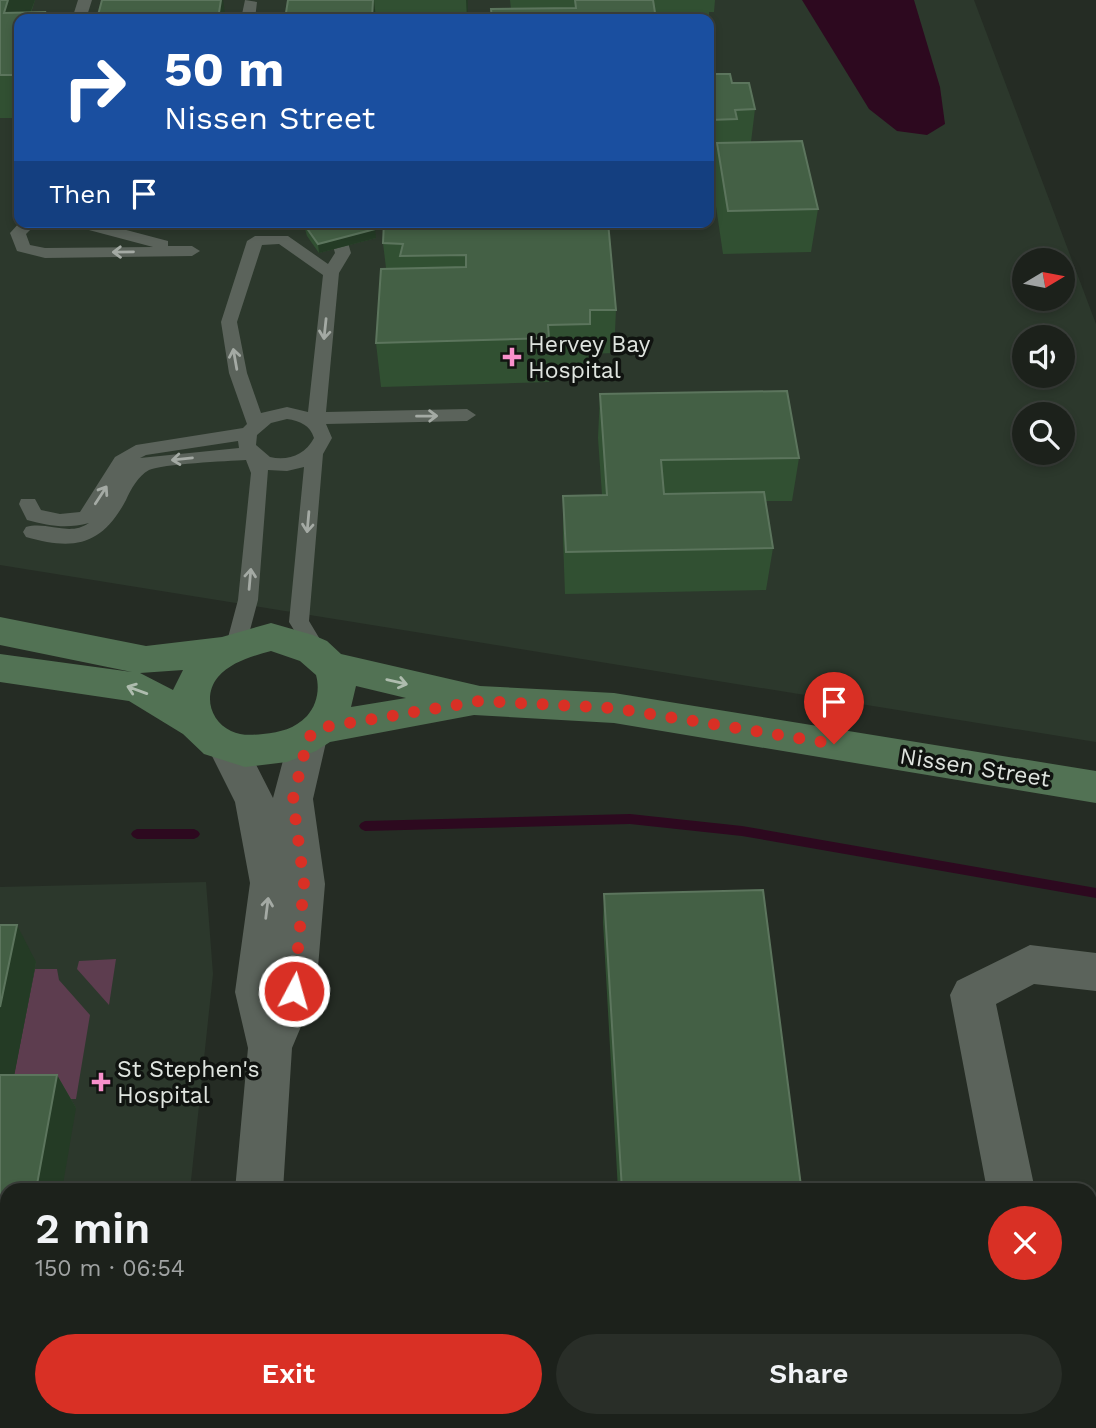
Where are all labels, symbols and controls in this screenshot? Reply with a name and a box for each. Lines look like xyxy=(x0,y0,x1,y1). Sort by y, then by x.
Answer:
text: 50 m xyxy=(164,40,284,98)
icon: right xyxy=(49,42,140,133)
text: Nissen Street xyxy=(164,99,375,137)
icon: arrive xyxy=(125,175,163,213)
text: Then xyxy=(49,179,111,209)
one-way arrow xyxy=(112,246,135,259)
north arrow xyxy=(1012,248,1074,312)
map controls xyxy=(1012,248,1075,465)
one-way arrow xyxy=(319,317,332,340)
button: sound xyxy=(1012,325,1075,388)
place label: Hervey Bay Hospital xyxy=(528,331,651,384)
marker: Hervey Bay Hospital xyxy=(502,347,522,367)
one-way arrow xyxy=(228,348,241,371)
button: search xyxy=(1012,402,1075,465)
one-way arrow xyxy=(416,409,439,423)
one-way arrow xyxy=(171,453,194,466)
one-way arrow xyxy=(94,486,108,506)
one-way arrow xyxy=(301,510,314,533)
one-way arrow xyxy=(244,568,257,590)
pin xyxy=(804,672,864,744)
one-way arrow xyxy=(386,676,408,689)
one-way arrow xyxy=(127,683,148,695)
icon: arrive xyxy=(815,683,853,721)
street label: Nissen Street xyxy=(898,742,1052,793)
one-way arrow xyxy=(261,897,274,920)
position arrow xyxy=(257,954,331,1028)
place label: St Stephen's Hospital xyxy=(117,1056,260,1109)
marker: St Stephen's Hospital xyxy=(91,1072,111,1092)
text: 2 min xyxy=(35,1204,150,1253)
button: close xyxy=(988,1206,1062,1280)
text: 150 m · 06:54 xyxy=(35,1255,185,1282)
button: Exit xyxy=(35,1334,542,1414)
button: Share xyxy=(556,1334,1062,1414)

